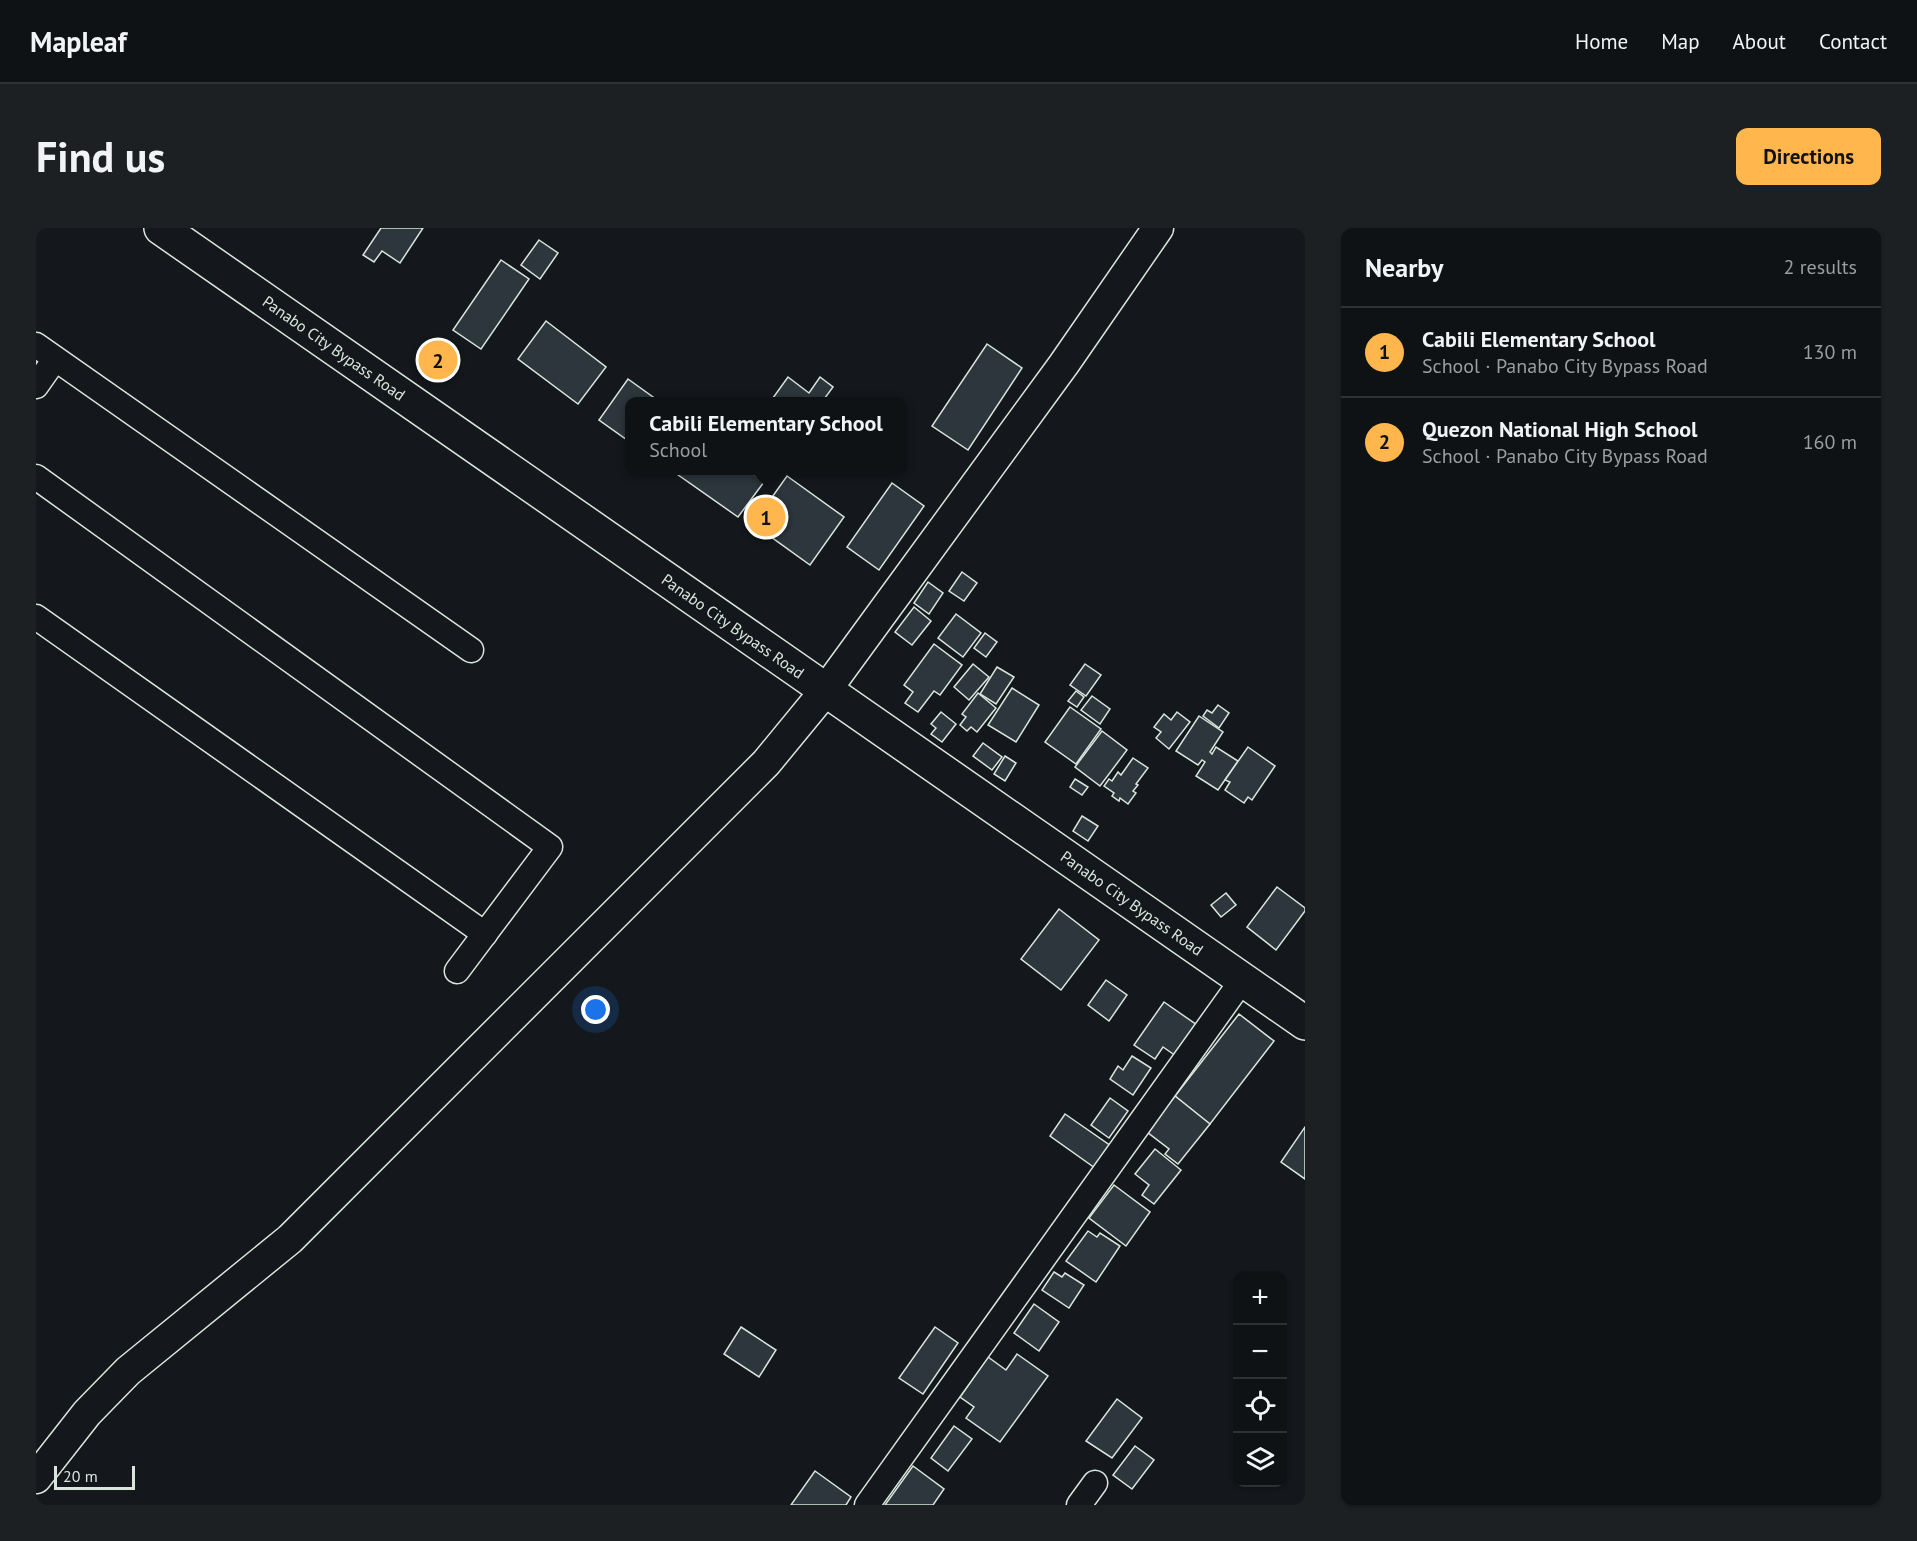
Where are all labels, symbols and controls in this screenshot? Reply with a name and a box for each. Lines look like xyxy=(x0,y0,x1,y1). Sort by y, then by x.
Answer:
text: Mapleaf xyxy=(30,23,127,60)
text: Home xyxy=(1575,28,1628,55)
text: Map xyxy=(1661,28,1700,55)
text: About xyxy=(1733,28,1786,55)
text: Contact xyxy=(1819,28,1887,55)
button: Directions xyxy=(1736,128,1881,185)
text: Find us xyxy=(36,129,165,184)
text: Nearby xyxy=(1365,251,1443,284)
text: 2 results xyxy=(1784,254,1857,280)
street label: Panabo City Bypass Road xyxy=(259,291,409,405)
text: Cabili Elementary School xyxy=(1422,325,1656,353)
pin: 2 xyxy=(418,338,458,382)
text: 1 xyxy=(1379,339,1390,365)
text: 130 m xyxy=(1803,339,1857,365)
text: School · Panabo City Bypass Road xyxy=(1422,353,1708,379)
popup xyxy=(625,397,907,475)
text: Cabili Elementary School xyxy=(649,409,883,437)
text: Quezon National High School xyxy=(1422,415,1698,443)
text: 2 xyxy=(1379,429,1390,455)
text: 160 m xyxy=(1803,429,1857,455)
text: School xyxy=(649,437,707,463)
text: School · Panabo City Bypass Road xyxy=(1422,443,1708,469)
pin: 1 xyxy=(746,494,786,540)
street label: Panabo City Bypass Road xyxy=(658,569,808,683)
street label: Panabo City Bypass Road xyxy=(1057,846,1207,960)
your location xyxy=(581,995,610,1024)
map controls xyxy=(1233,1271,1287,1487)
button: + xyxy=(1233,1271,1287,1325)
button: − xyxy=(1233,1325,1287,1379)
button: locate xyxy=(1233,1379,1287,1433)
button: layers xyxy=(1233,1433,1287,1487)
scale bar xyxy=(54,1463,135,1490)
text: 20 m xyxy=(63,1466,98,1486)

